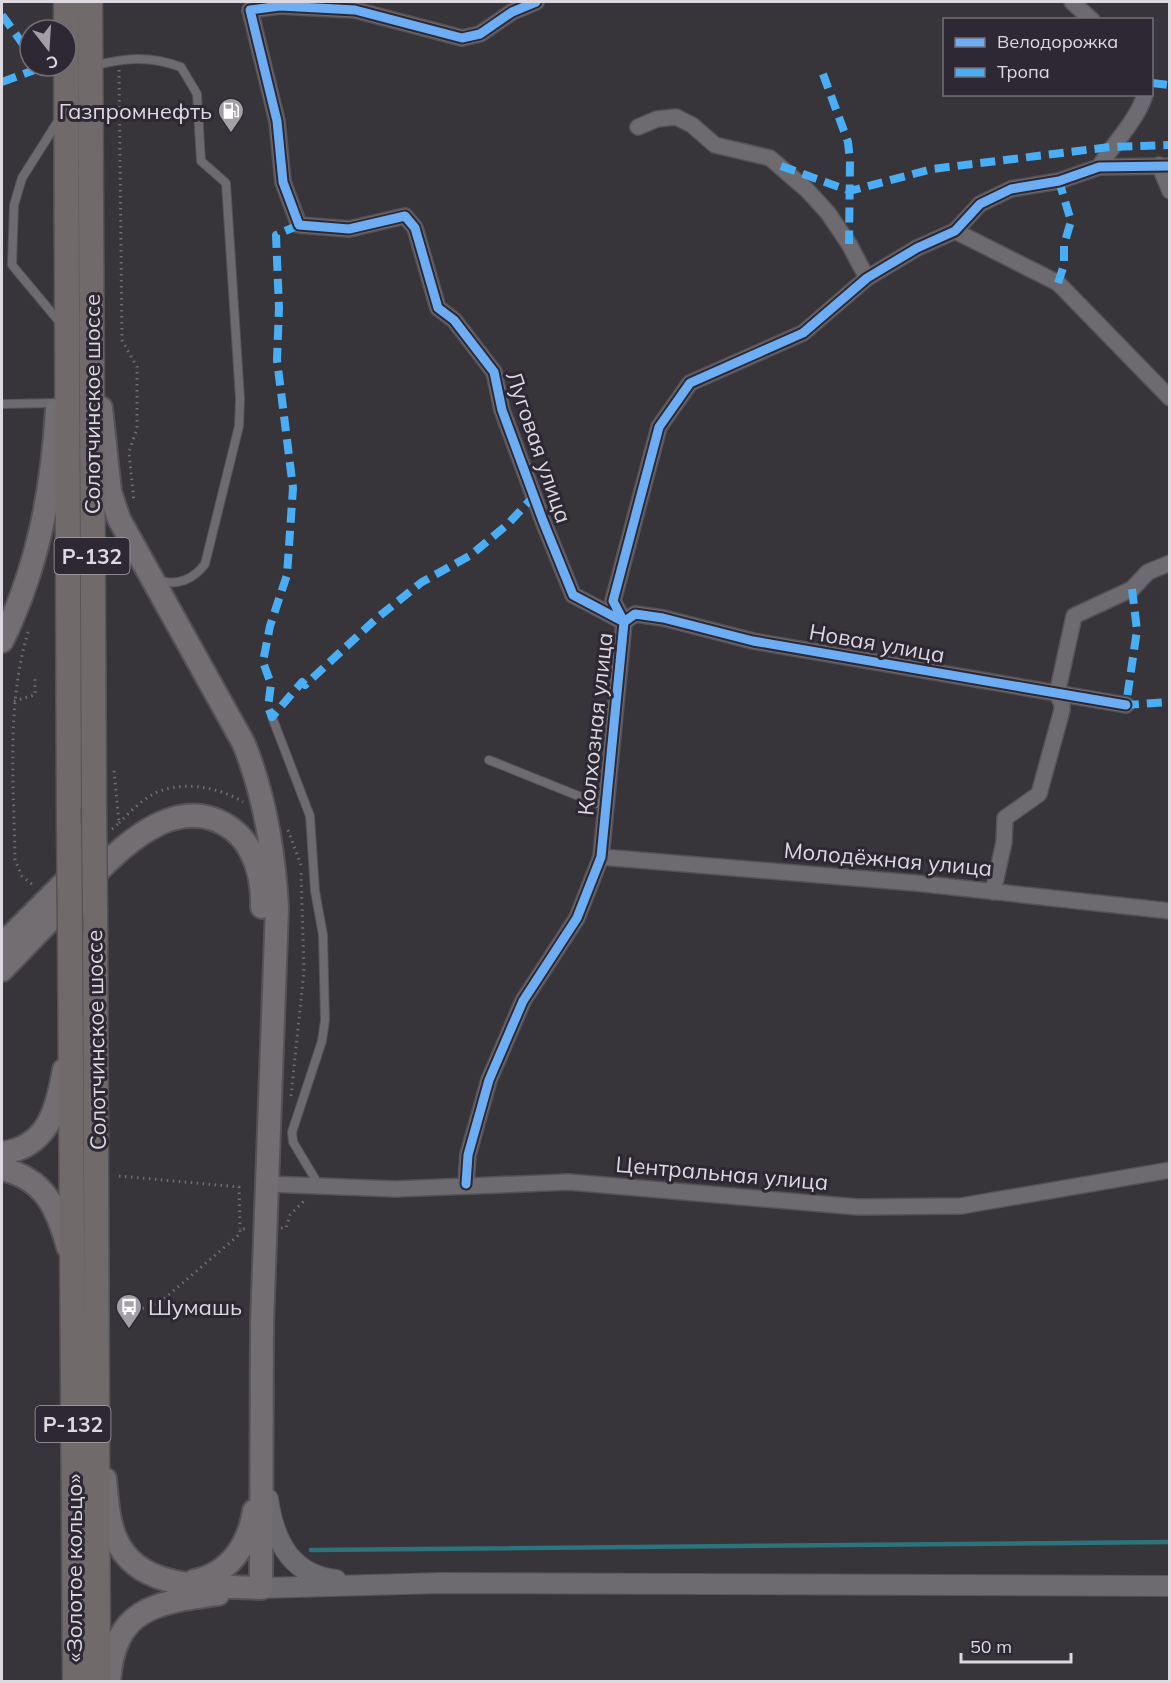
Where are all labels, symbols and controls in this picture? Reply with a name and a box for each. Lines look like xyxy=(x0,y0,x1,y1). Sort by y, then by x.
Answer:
north arrow xyxy=(18,18,78,78)
legend xyxy=(943,18,1153,96)
text: Велодорожка xyxy=(997,30,1118,53)
text: С xyxy=(44,51,61,74)
text: Тропа xyxy=(997,60,1050,83)
fuel station icon: Газпромнефть xyxy=(216,96,246,134)
place label: Газпромнефть xyxy=(59,97,212,125)
street label: Солотчинское шоссе xyxy=(78,294,106,514)
street label: Луговая улица xyxy=(500,367,578,527)
road number: Р-132 xyxy=(54,538,130,574)
street label: Новая улица xyxy=(807,617,947,669)
street label: Колхозная улица xyxy=(571,631,619,817)
street label: Молодёжная улица xyxy=(783,836,993,882)
street label: Солотчинское шоссе xyxy=(80,929,112,1151)
street label: Центральная улица xyxy=(614,1150,830,1196)
bus stop icon: Шумашь xyxy=(114,1292,144,1330)
place label: Шумашь xyxy=(148,1293,242,1321)
road number: Р-132 xyxy=(36,1406,110,1442)
street label: «Золотое кольцо» xyxy=(60,1473,88,1662)
scale bar xyxy=(961,1626,1070,1664)
text: 50 m xyxy=(970,1635,1012,1658)

